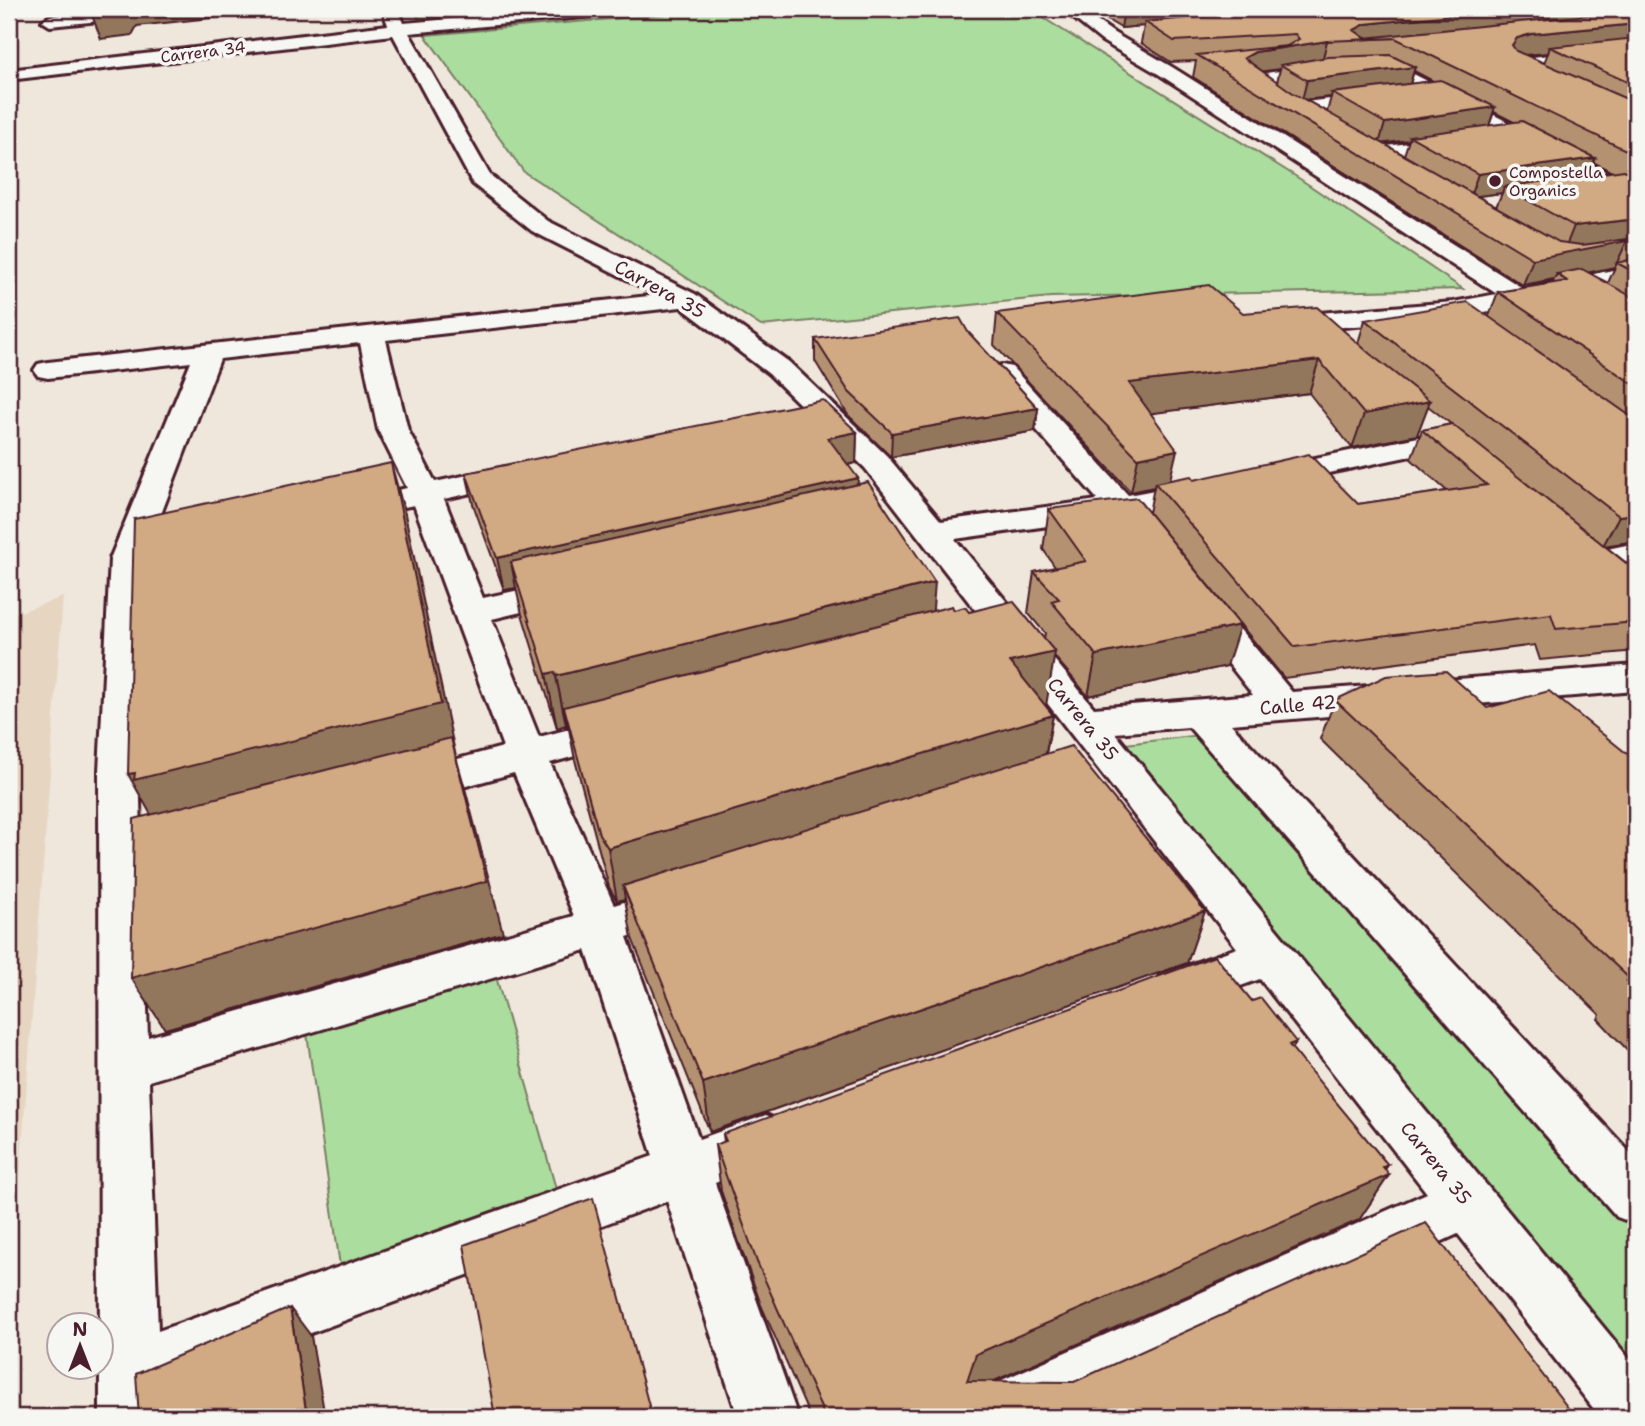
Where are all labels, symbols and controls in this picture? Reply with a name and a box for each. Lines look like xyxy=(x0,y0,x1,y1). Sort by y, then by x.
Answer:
street label: Carrera 34 xyxy=(159,36,247,68)
place label: Compostella Organics xyxy=(1509,162,1603,201)
marker: Compostella Organics xyxy=(1487,173,1503,189)
street label: Carrera 35 xyxy=(610,254,710,324)
street label: Carrera 35 xyxy=(1042,672,1124,766)
street label: Calle 42 xyxy=(1259,689,1337,721)
street label: Carrera 35 xyxy=(1395,1116,1477,1210)
north arrow xyxy=(46,1310,116,1380)
text: N xyxy=(72,1317,88,1342)

